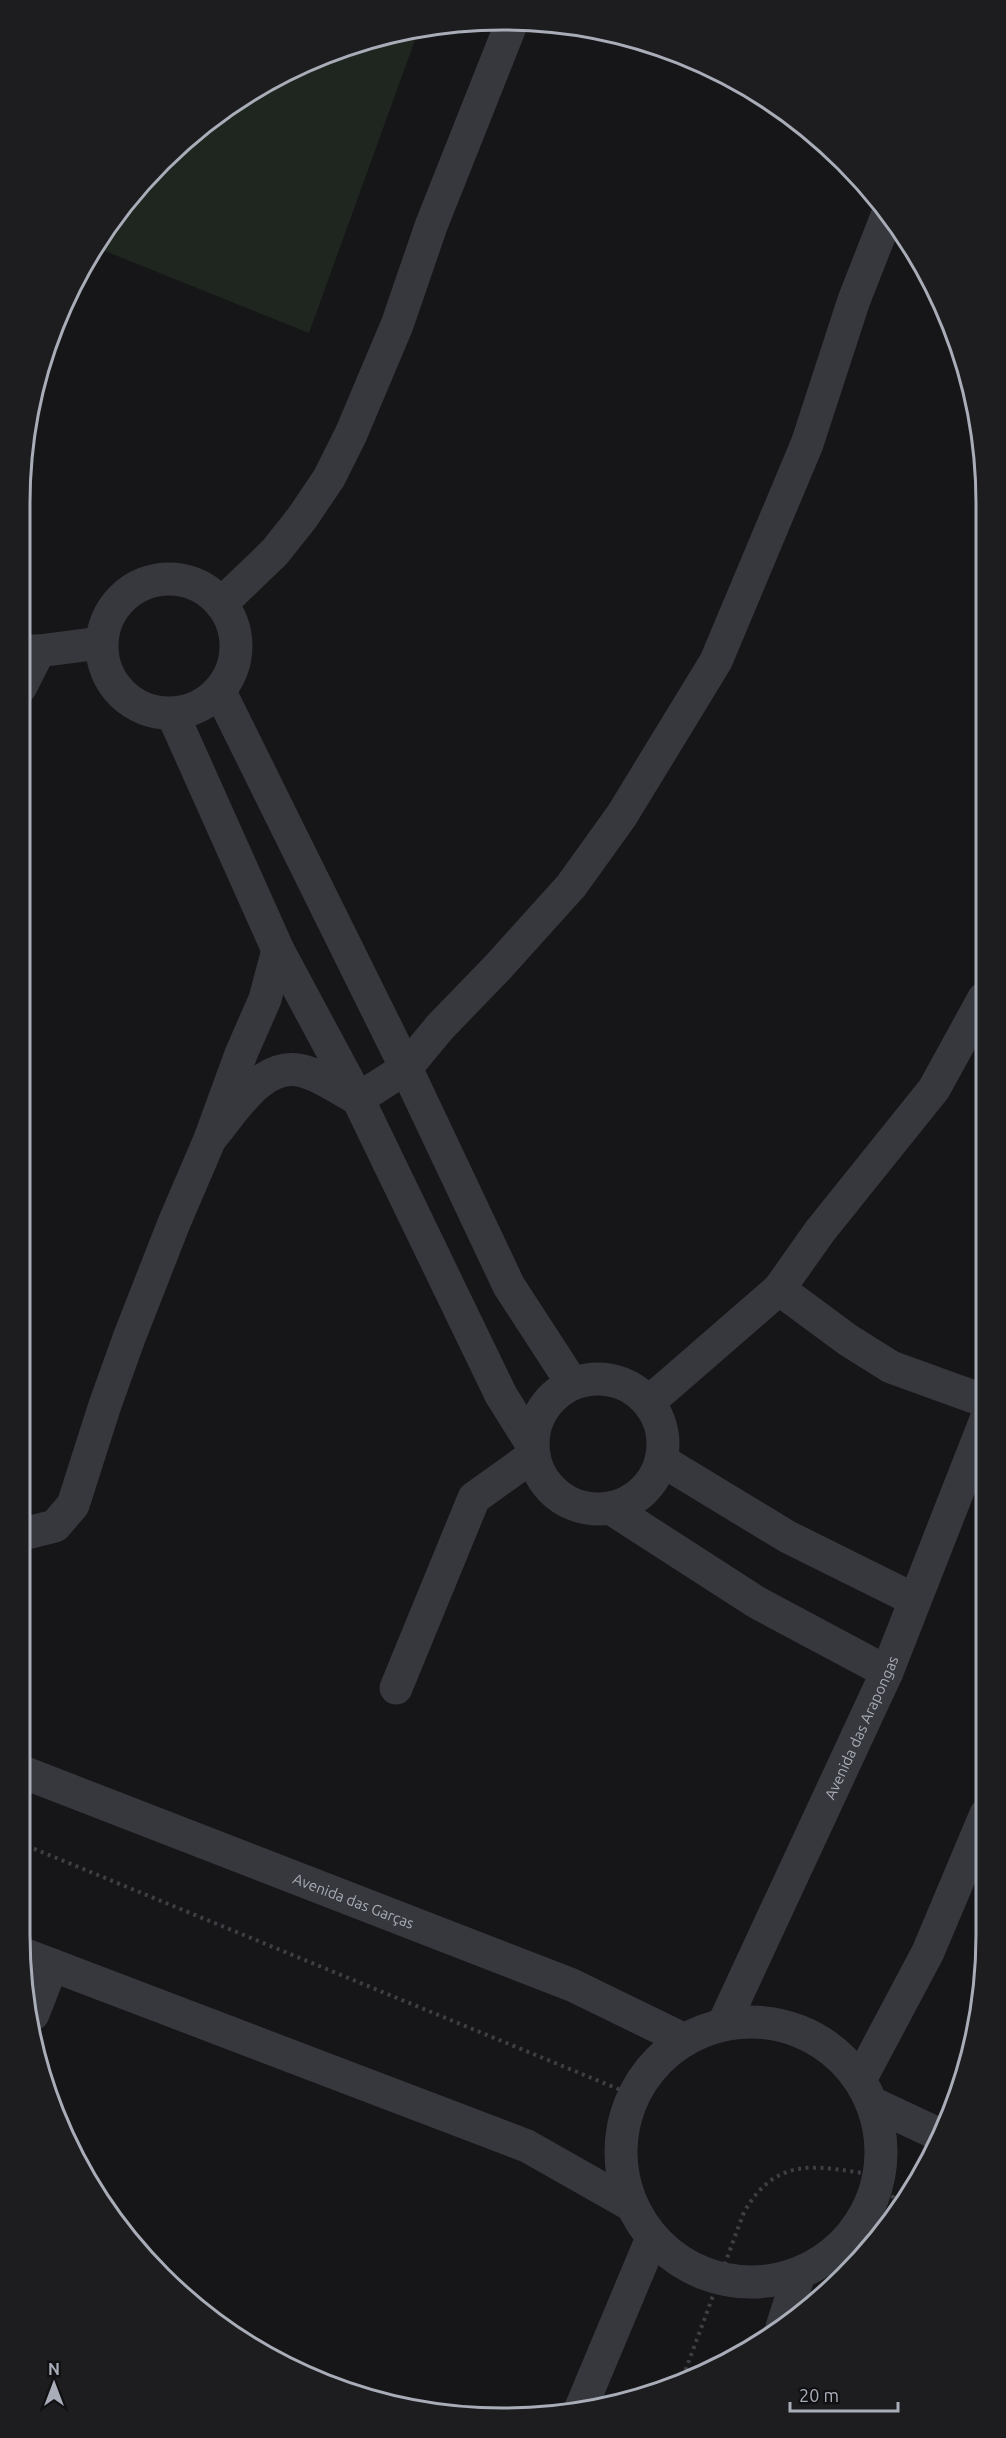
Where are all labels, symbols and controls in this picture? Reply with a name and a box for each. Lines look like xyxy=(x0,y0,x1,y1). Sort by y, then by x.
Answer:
street label: Avenida das Arapongas xyxy=(821,1653,901,1802)
street label: Avenida das Garças xyxy=(291,1869,417,1932)
north arrow xyxy=(24,2354,84,2414)
text: N xyxy=(48,2360,60,2378)
scale bar xyxy=(790,2375,898,2413)
text: 20 m xyxy=(799,2385,839,2405)

